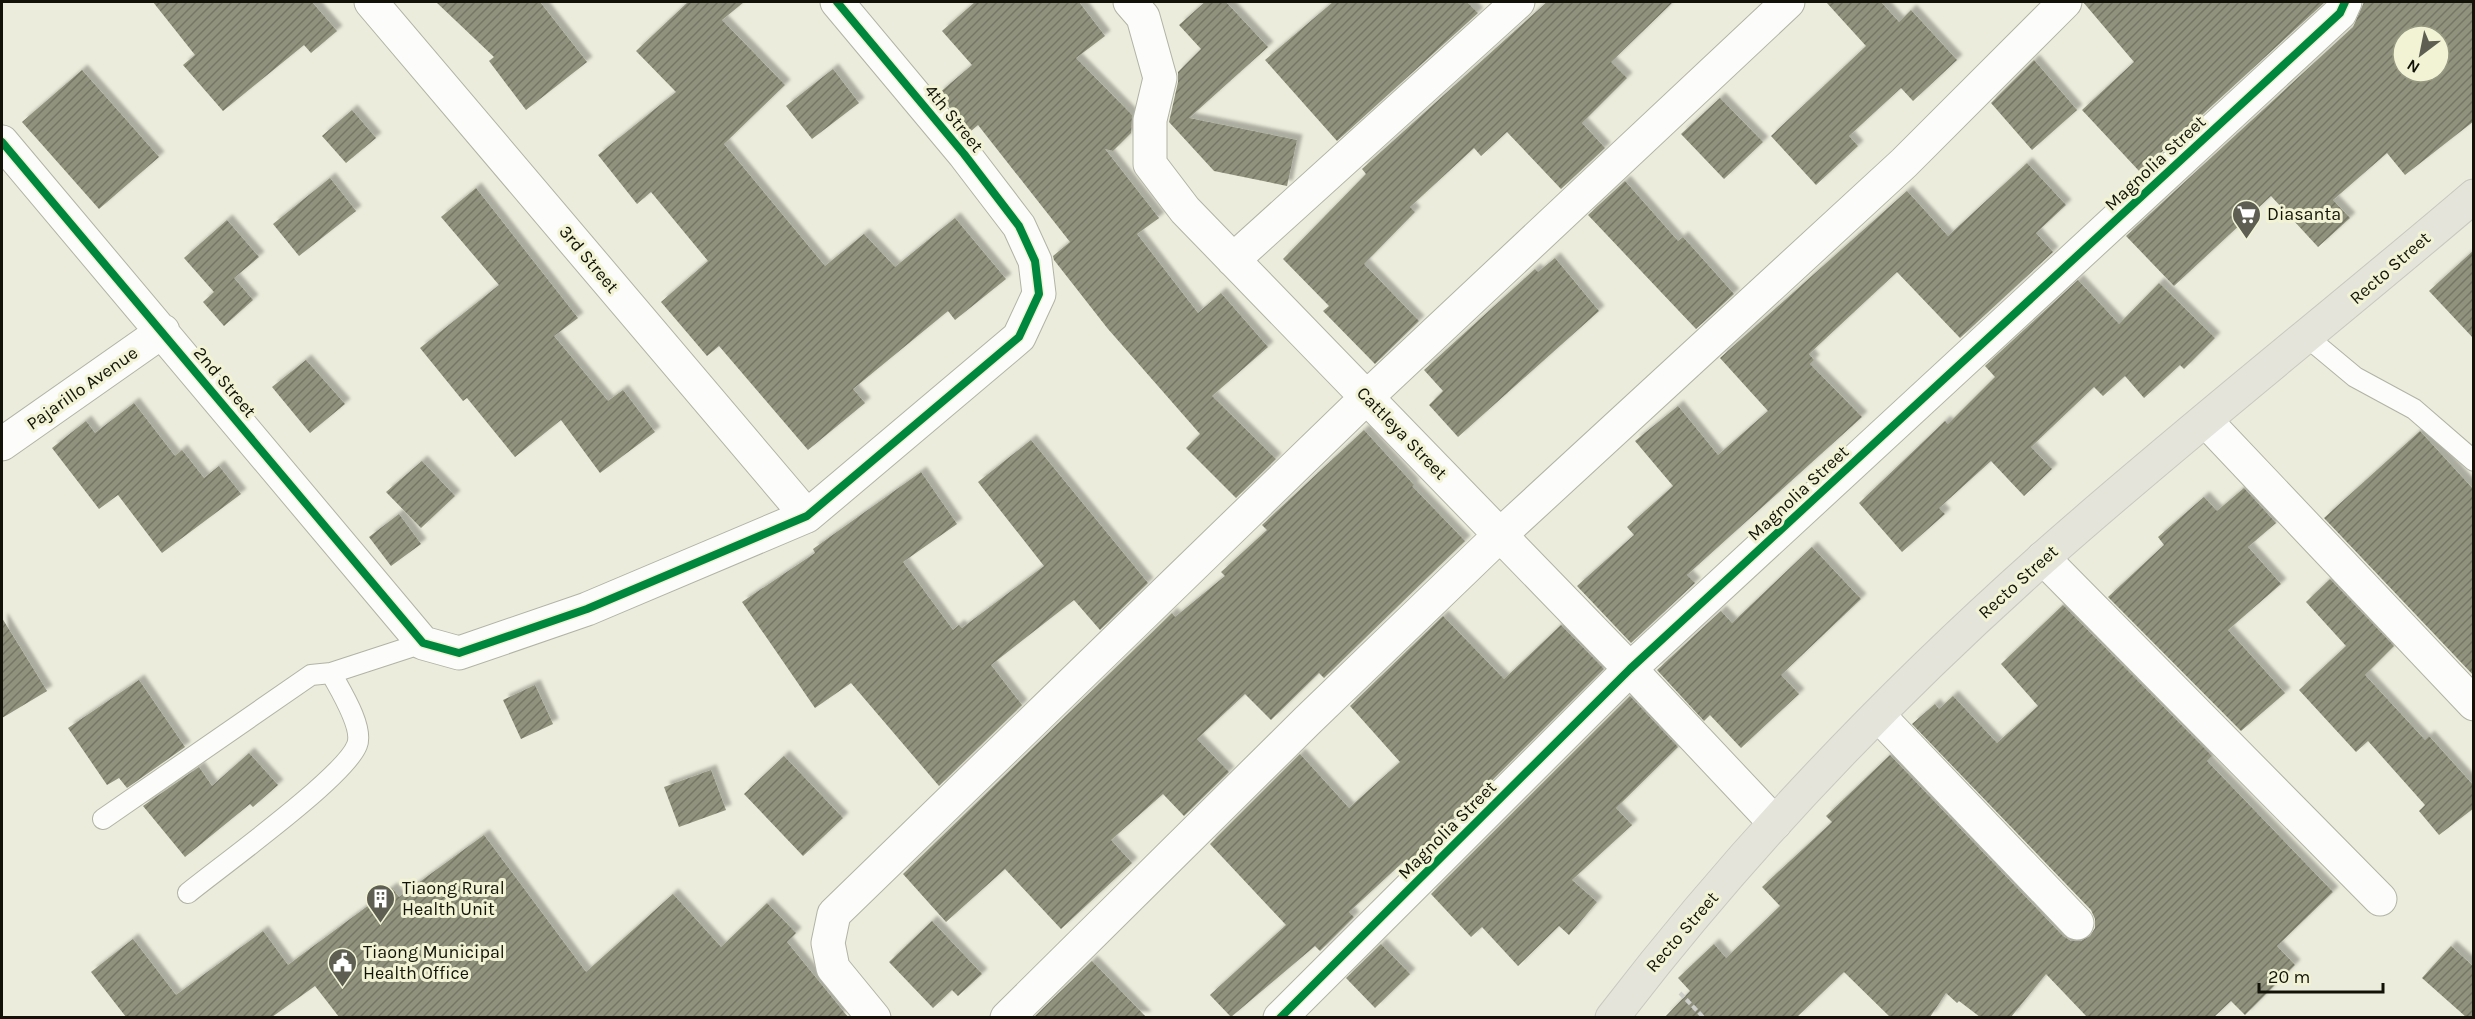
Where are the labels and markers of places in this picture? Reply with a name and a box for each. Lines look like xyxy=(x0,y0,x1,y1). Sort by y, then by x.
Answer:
supermarket icon: Diasanta xyxy=(2230,198,2262,240)
place label: Diasanta xyxy=(2267,203,2341,225)
place label: Tiaong Rural Health Unit xyxy=(402,877,505,920)
building icon: Tiaong Rural Health Unit xyxy=(365,882,397,924)
place label: Tiaong Municipal Health Office xyxy=(363,941,505,984)
public building icon: Tiaong Municipal Health Office xyxy=(326,946,358,988)

